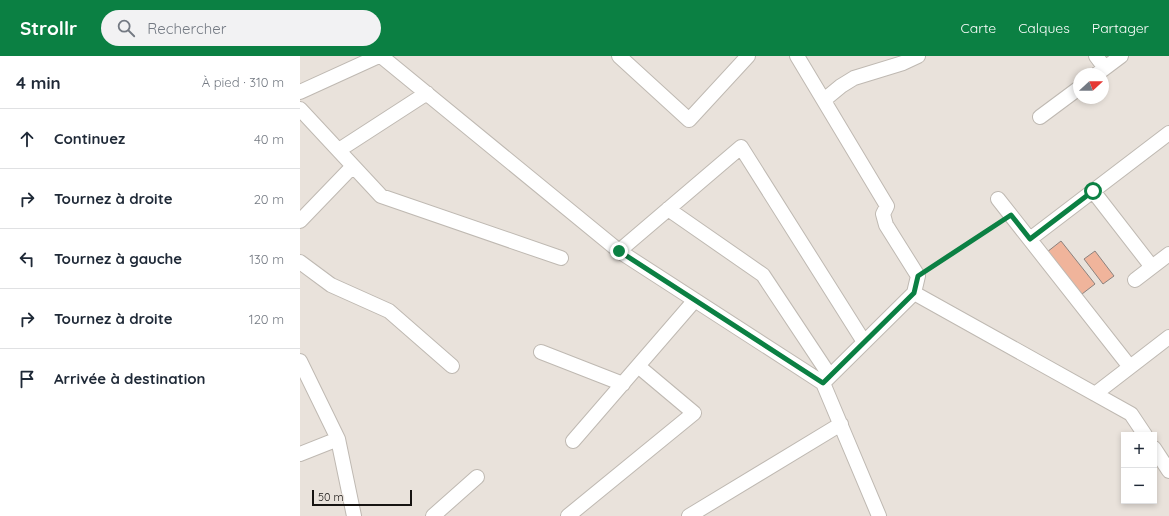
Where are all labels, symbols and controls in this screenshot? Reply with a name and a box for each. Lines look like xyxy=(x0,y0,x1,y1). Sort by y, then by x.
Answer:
search box xyxy=(101,10,381,46)
text: Strollr xyxy=(20,16,77,40)
icon: search xyxy=(115,17,137,39)
text: Rechercher xyxy=(147,19,227,38)
text: Carte xyxy=(961,19,996,37)
text: Calques xyxy=(1018,19,1070,37)
text: Partager xyxy=(1092,19,1149,37)
north arrow xyxy=(1073,68,1109,104)
text: 4 min xyxy=(16,72,61,93)
text: À pied · 310 m xyxy=(202,74,284,90)
icon: ahead xyxy=(16,128,38,150)
text: Continuez xyxy=(54,129,125,148)
text: 40 m xyxy=(254,131,284,147)
route start xyxy=(1084,182,1102,200)
icon: right xyxy=(16,188,38,210)
text: Tournez à droite xyxy=(54,189,173,208)
text: 20 m xyxy=(254,191,284,207)
route end xyxy=(610,242,628,260)
icon: left xyxy=(16,248,38,270)
text: Tournez à gauche xyxy=(54,249,182,268)
text: 130 m xyxy=(249,251,284,267)
icon: right xyxy=(16,308,38,330)
text: Tournez à droite xyxy=(54,309,173,328)
text: 120 m xyxy=(249,311,284,327)
icon: arrive xyxy=(16,368,38,390)
text: Arrivée à destination xyxy=(54,369,206,388)
map controls xyxy=(1121,432,1157,504)
button: + xyxy=(1121,432,1157,468)
button: − xyxy=(1121,468,1157,504)
scale bar xyxy=(312,488,412,507)
text: 50 m xyxy=(318,490,344,504)

